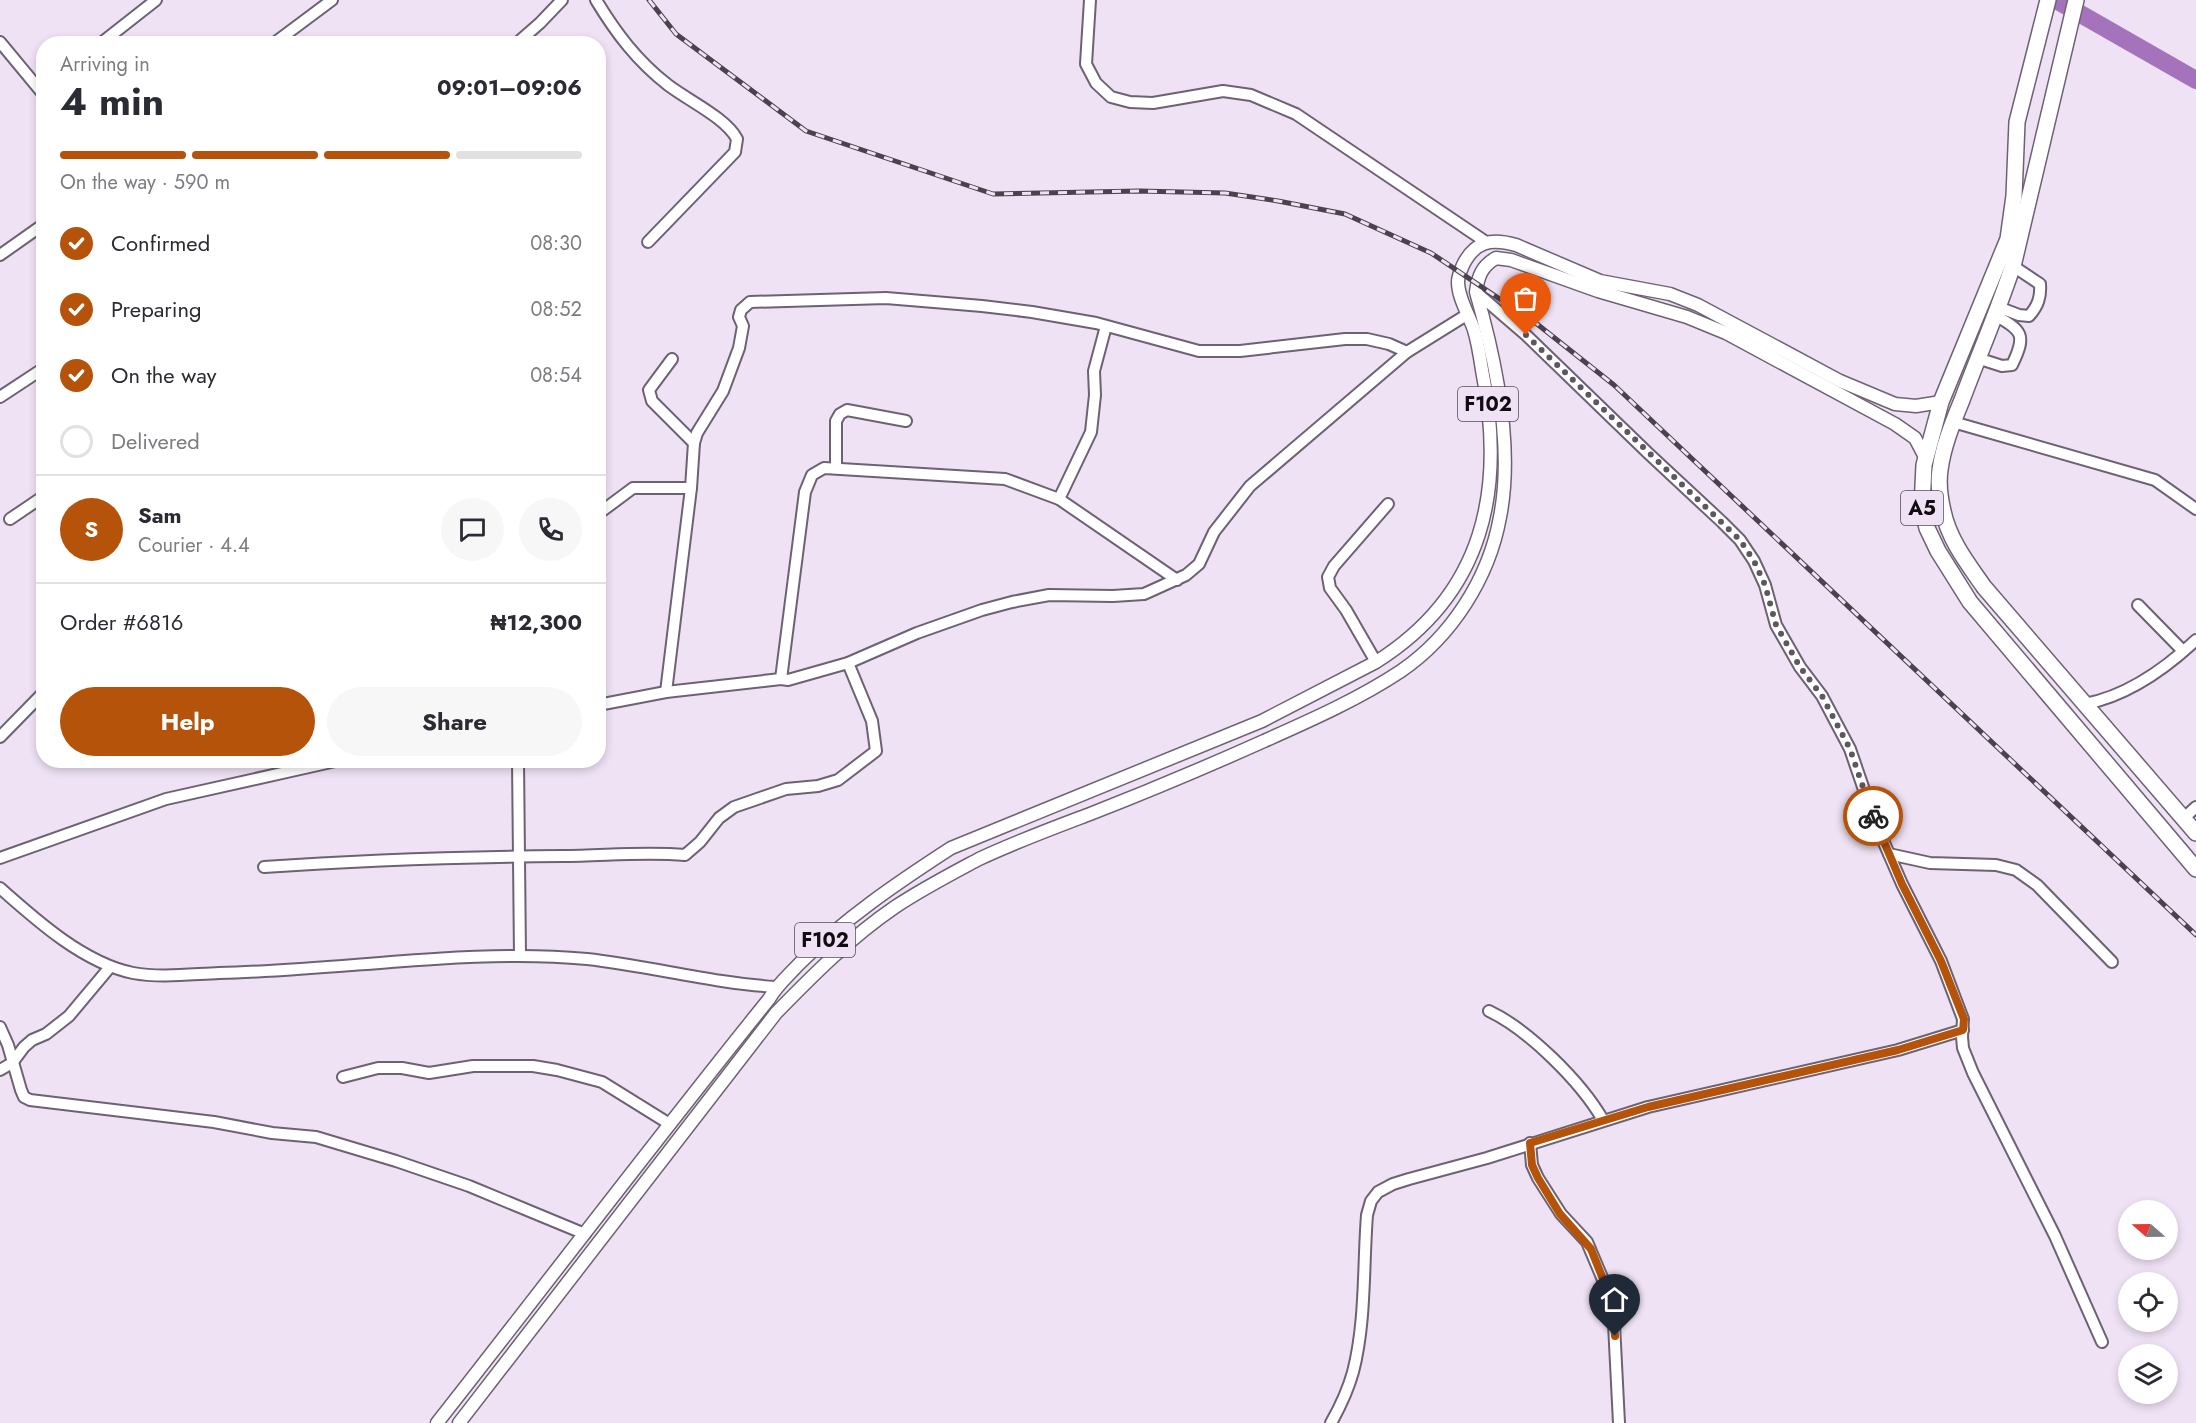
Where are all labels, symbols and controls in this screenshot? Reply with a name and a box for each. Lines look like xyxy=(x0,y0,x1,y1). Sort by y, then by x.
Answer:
text: Arriving in xyxy=(60,50,150,79)
text: 09:01–09:06 xyxy=(437,71,582,103)
text: 4 min xyxy=(60,73,164,130)
text: On the way · 590 m xyxy=(60,168,230,197)
icon: check xyxy=(60,227,93,260)
text: Confirmed xyxy=(111,227,210,259)
text: 08:30 xyxy=(530,229,582,258)
pin xyxy=(1500,273,1551,335)
icon: bag xyxy=(1509,282,1542,315)
icon: check xyxy=(60,293,93,326)
text: Preparing xyxy=(111,293,202,325)
text: 08:52 xyxy=(530,295,582,324)
icon: check xyxy=(60,359,93,392)
text: On the way xyxy=(111,359,216,391)
text: 08:54 xyxy=(530,361,582,390)
road number: F102 xyxy=(1458,387,1518,421)
text: Delivered xyxy=(111,425,200,457)
road number: A5 xyxy=(1901,491,1943,525)
button: chat xyxy=(441,498,504,561)
button: phone xyxy=(519,498,582,561)
text: Sam xyxy=(138,499,182,531)
text: S xyxy=(85,513,98,545)
text: Courier · 4.4 xyxy=(138,531,250,560)
text: Order #6816 xyxy=(60,606,184,638)
text: ₦12,300 xyxy=(491,606,582,638)
button: Help xyxy=(60,687,315,756)
button: Share xyxy=(327,687,582,756)
courier xyxy=(1843,786,1903,846)
icon: bike xyxy=(1857,800,1890,833)
road number: F102 xyxy=(795,923,855,957)
north arrow xyxy=(2118,1200,2178,1260)
map controls xyxy=(2118,1200,2178,1404)
button: locate xyxy=(2118,1272,2178,1332)
pin xyxy=(1589,1274,1640,1336)
icon: home xyxy=(1598,1283,1631,1316)
button: layers xyxy=(2118,1344,2178,1404)

